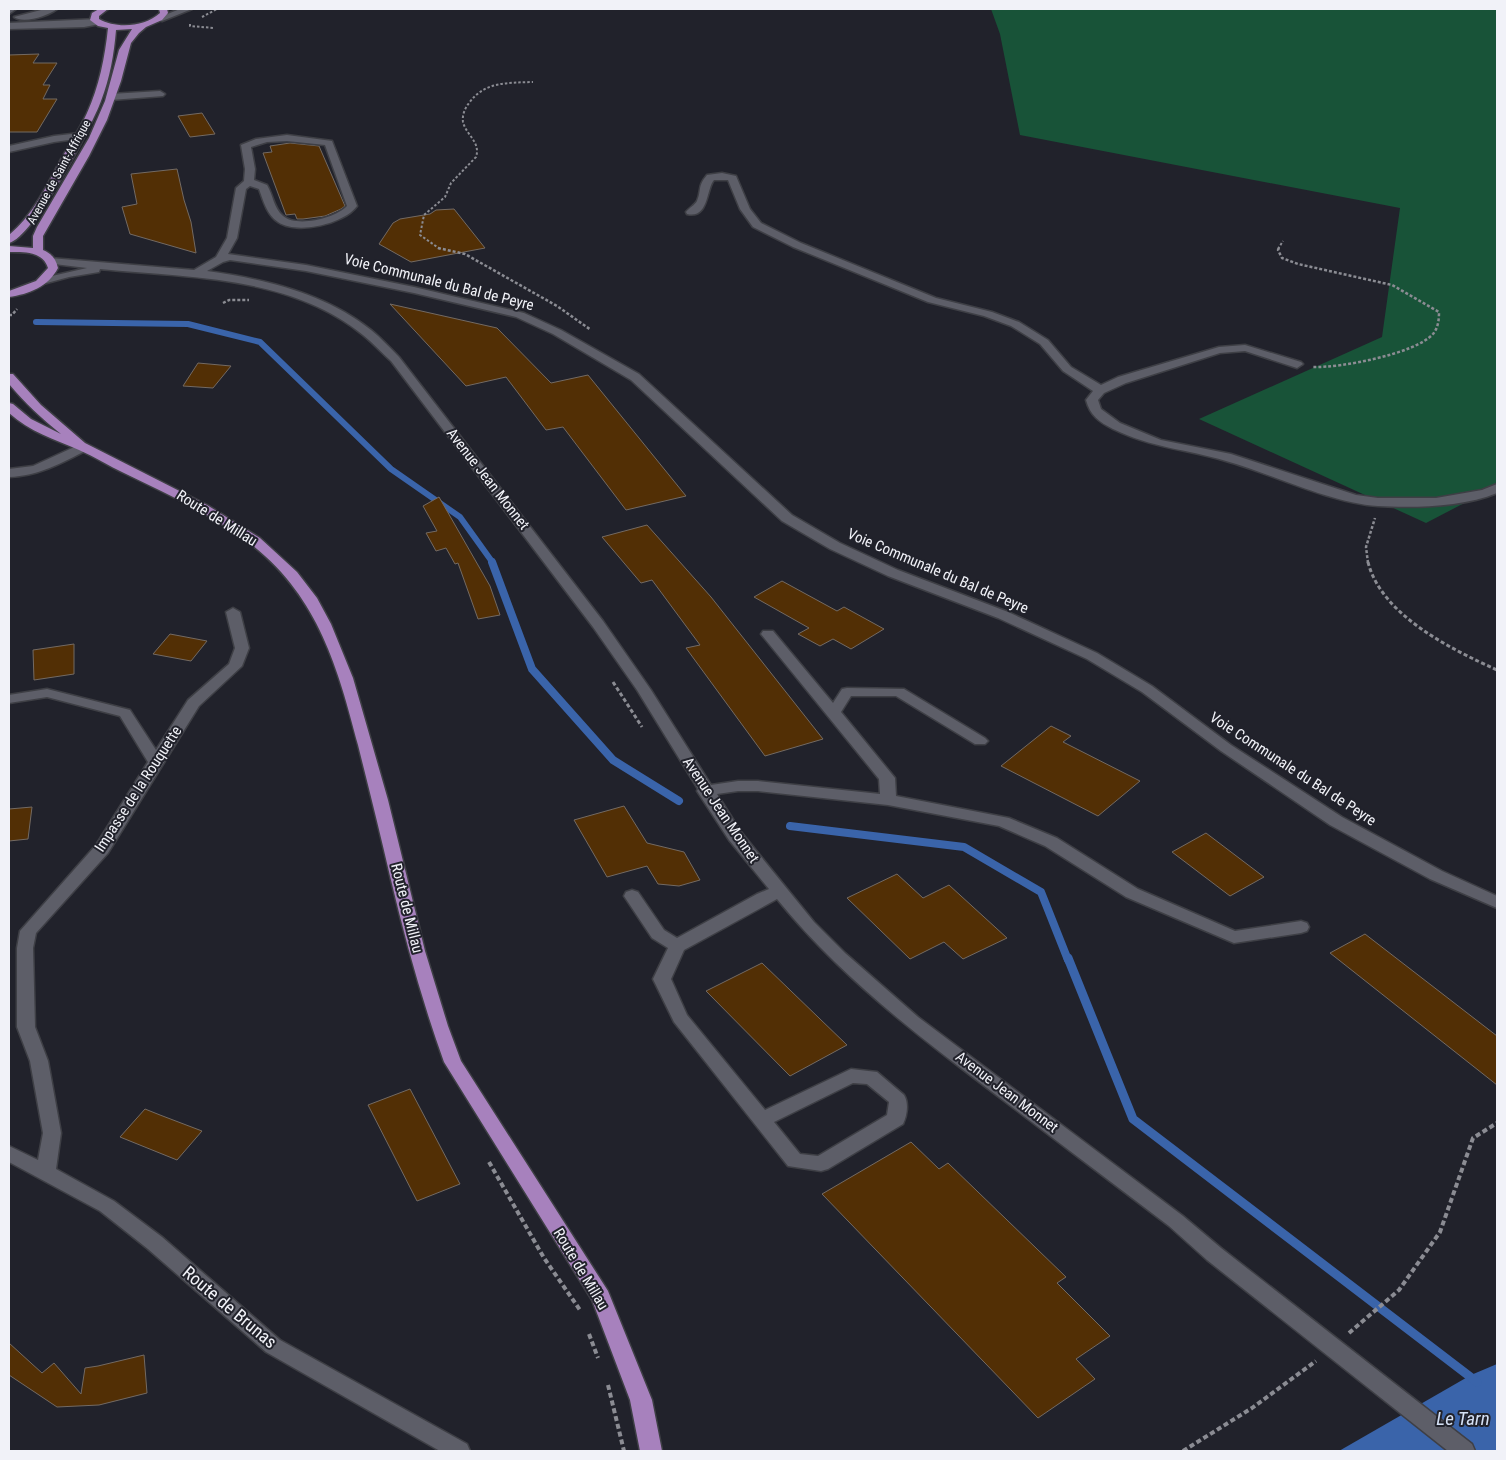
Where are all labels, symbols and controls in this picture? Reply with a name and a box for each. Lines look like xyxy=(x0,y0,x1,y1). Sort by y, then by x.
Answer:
street label: Avenue de Saint-Affrique xyxy=(25,117,94,227)
street label: Voie Communale du Bal de Peyre xyxy=(342,250,536,314)
street label: Avenue Jean Monnet xyxy=(443,425,533,533)
street label: Route de Millau xyxy=(173,486,261,550)
street label: Voie Communale du Bal de Peyre xyxy=(845,525,1031,617)
street label: Voie Communale du Bal de Peyre xyxy=(1206,708,1380,830)
street label: Impasse de la Rouquette xyxy=(91,723,185,855)
street label: Avenue Jean Monnet xyxy=(679,754,763,866)
street label: Route de Millau xyxy=(387,861,427,955)
street label: Avenue Jean Monnet xyxy=(952,1048,1062,1136)
street label: Route de Millau xyxy=(550,1225,612,1313)
street label: Route de Brunas xyxy=(179,1262,281,1352)
water label: Le Tarn xyxy=(1436,1407,1490,1430)

